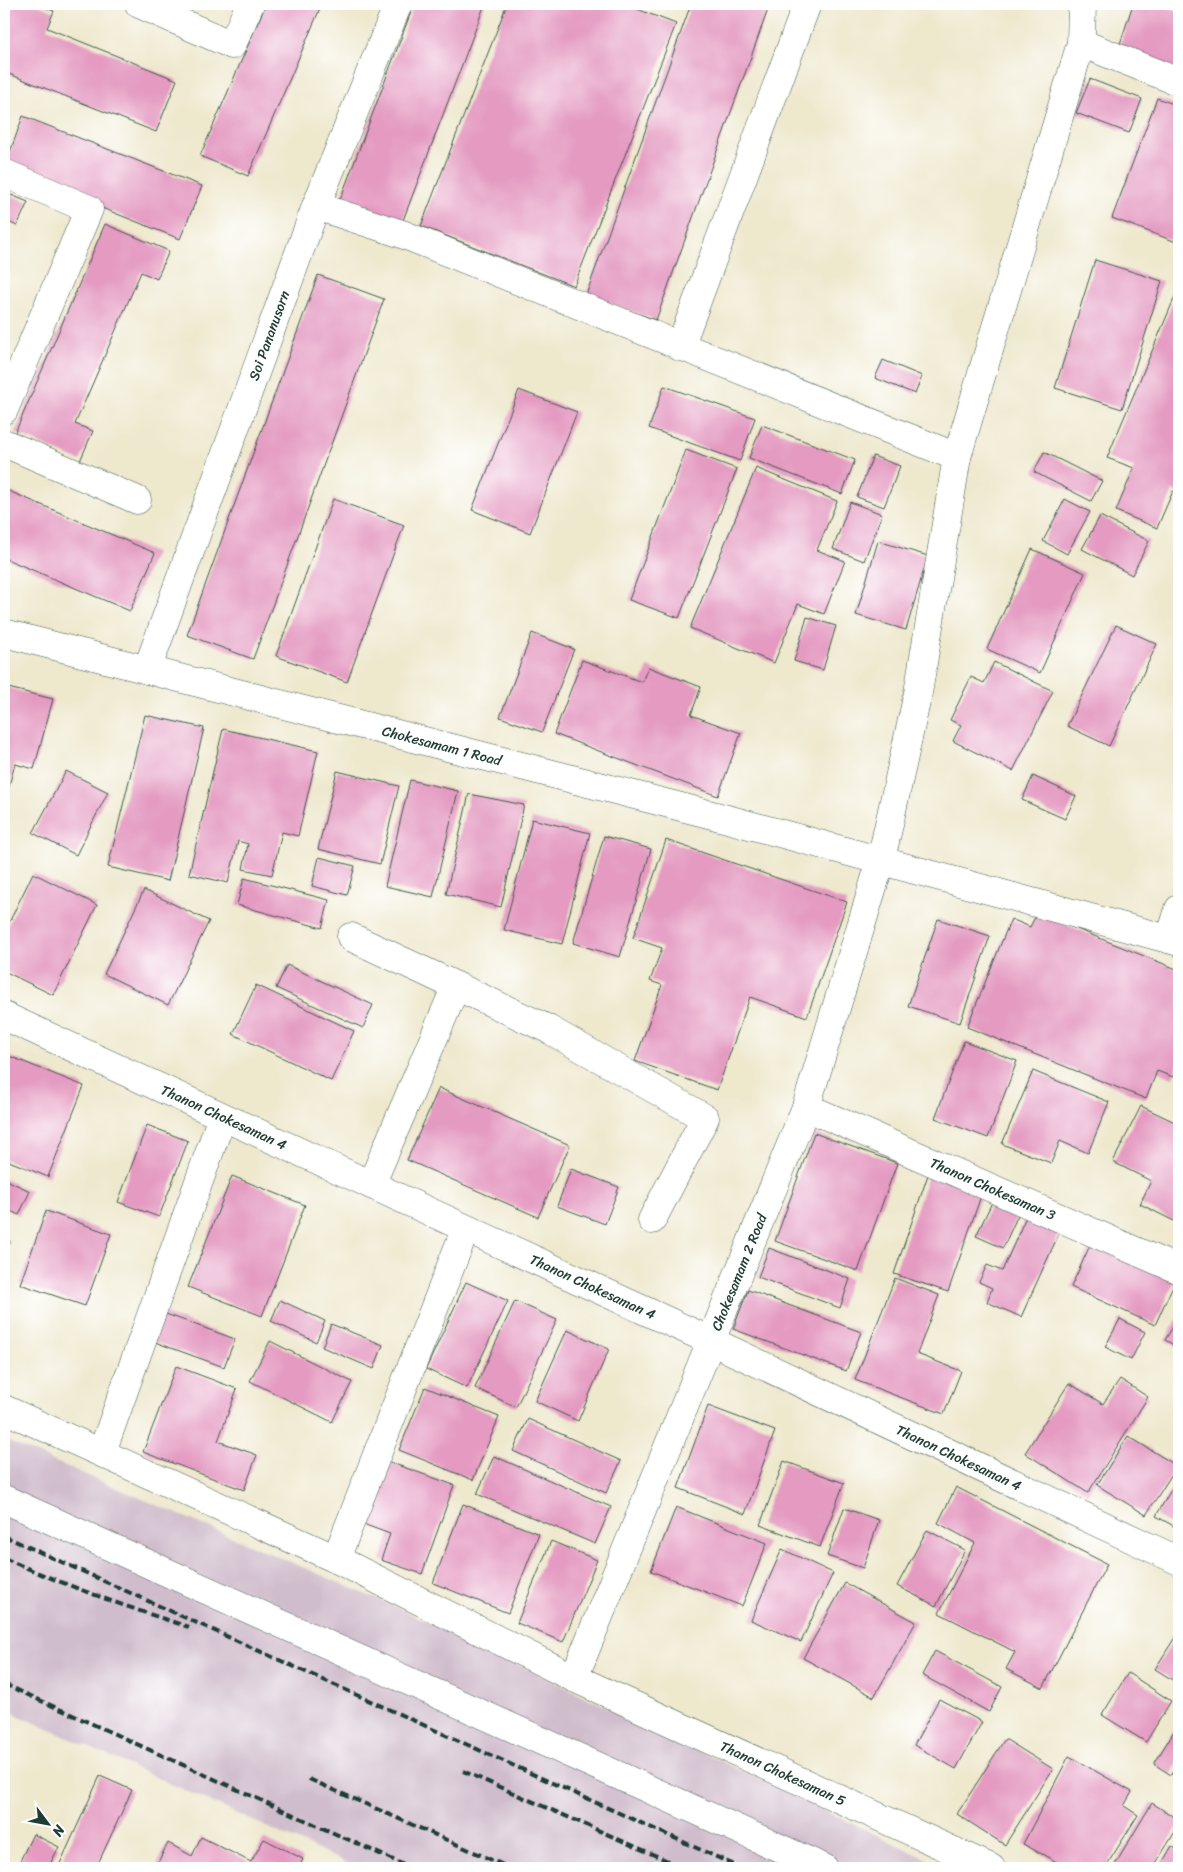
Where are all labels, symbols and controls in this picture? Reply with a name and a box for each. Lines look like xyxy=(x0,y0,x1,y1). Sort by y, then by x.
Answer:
street label: Soi Pananusorn xyxy=(241,286,297,384)
street label: Chokesamam 1 Road xyxy=(379,718,506,773)
street label: Thanon Chokesaman 4 xyxy=(157,1077,291,1157)
street label: Thanon Chokesaman 3 xyxy=(926,1150,1060,1227)
street label: Chokesamam 2 Road xyxy=(704,1208,775,1335)
street label: Thanon Chokesaman 4 xyxy=(526,1247,660,1327)
street label: Thanon Chokesaman 4 xyxy=(892,1417,1026,1498)
street label: Thanon Chokesaman 5 xyxy=(716,1734,850,1813)
north arrow xyxy=(22,1800,72,1850)
text: N xyxy=(45,1819,72,1842)

